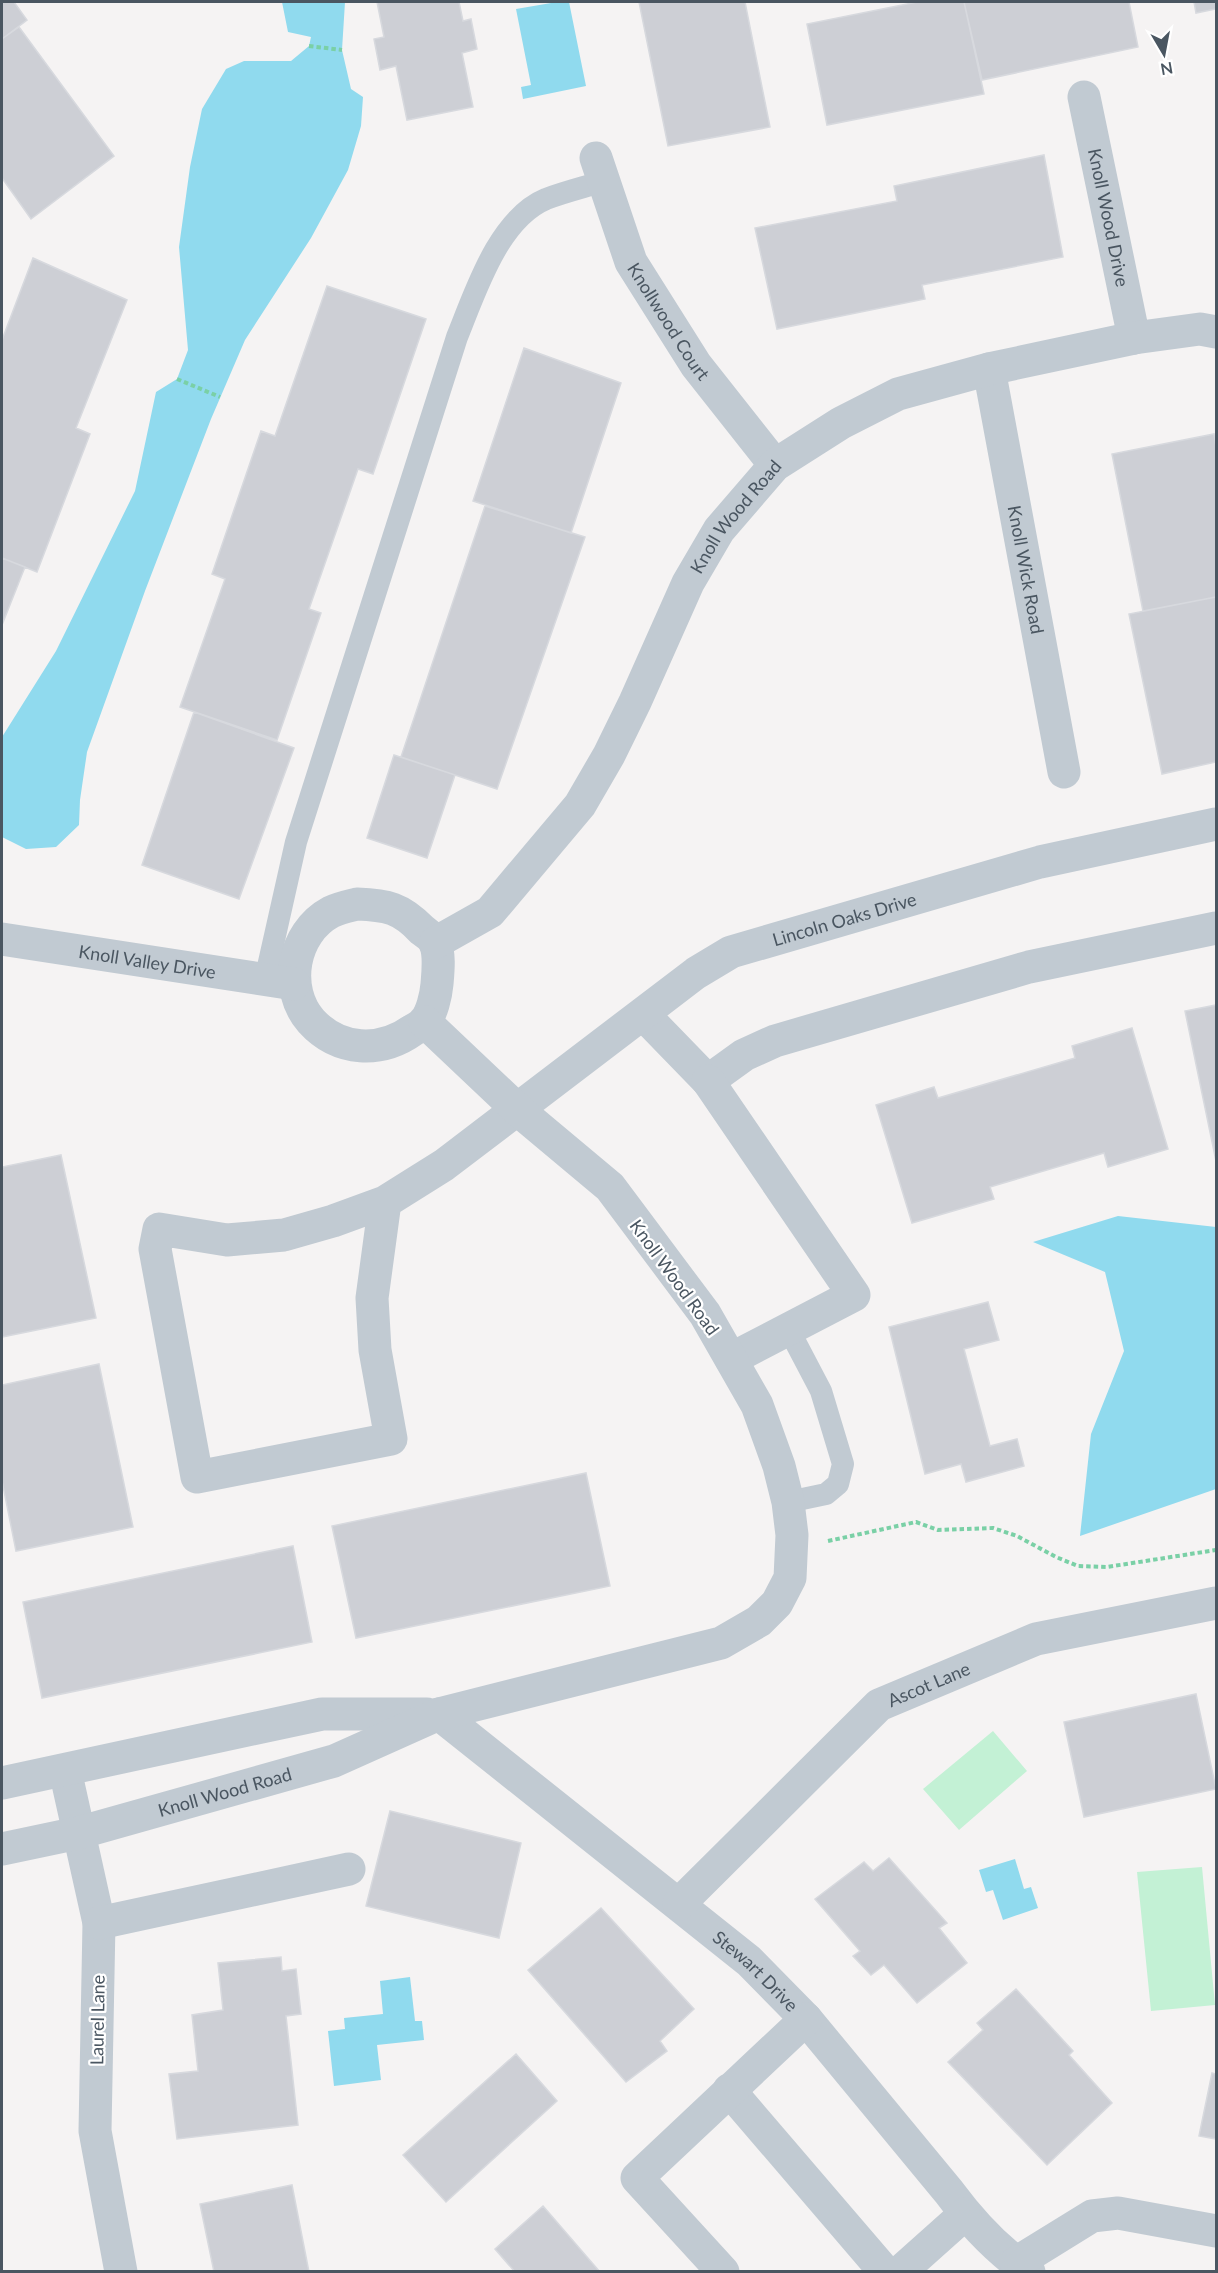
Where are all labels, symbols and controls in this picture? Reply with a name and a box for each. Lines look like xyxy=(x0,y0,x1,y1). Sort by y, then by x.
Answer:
north arrow xyxy=(1134,24,1194,84)
text: N xyxy=(1159,59,1174,80)
street label: Knoll Wood Drive xyxy=(1084,146,1134,289)
street label: Knollwood Court xyxy=(623,258,715,385)
street label: Knoll Wood Road xyxy=(685,455,786,577)
street label: Knoll Wick Road xyxy=(1004,503,1049,636)
street label: Lincoln Oaks Drive xyxy=(770,888,919,950)
street label: Knoll Valley Drive xyxy=(77,940,218,983)
street label: Knoll Wood Road xyxy=(626,1215,724,1339)
street label: Ascot Lane xyxy=(884,1657,973,1711)
street label: Knoll Wood Road xyxy=(155,1763,294,1821)
street label: Stewart Drive xyxy=(709,1926,803,2016)
street label: Laurel Lane xyxy=(85,1975,109,2065)

